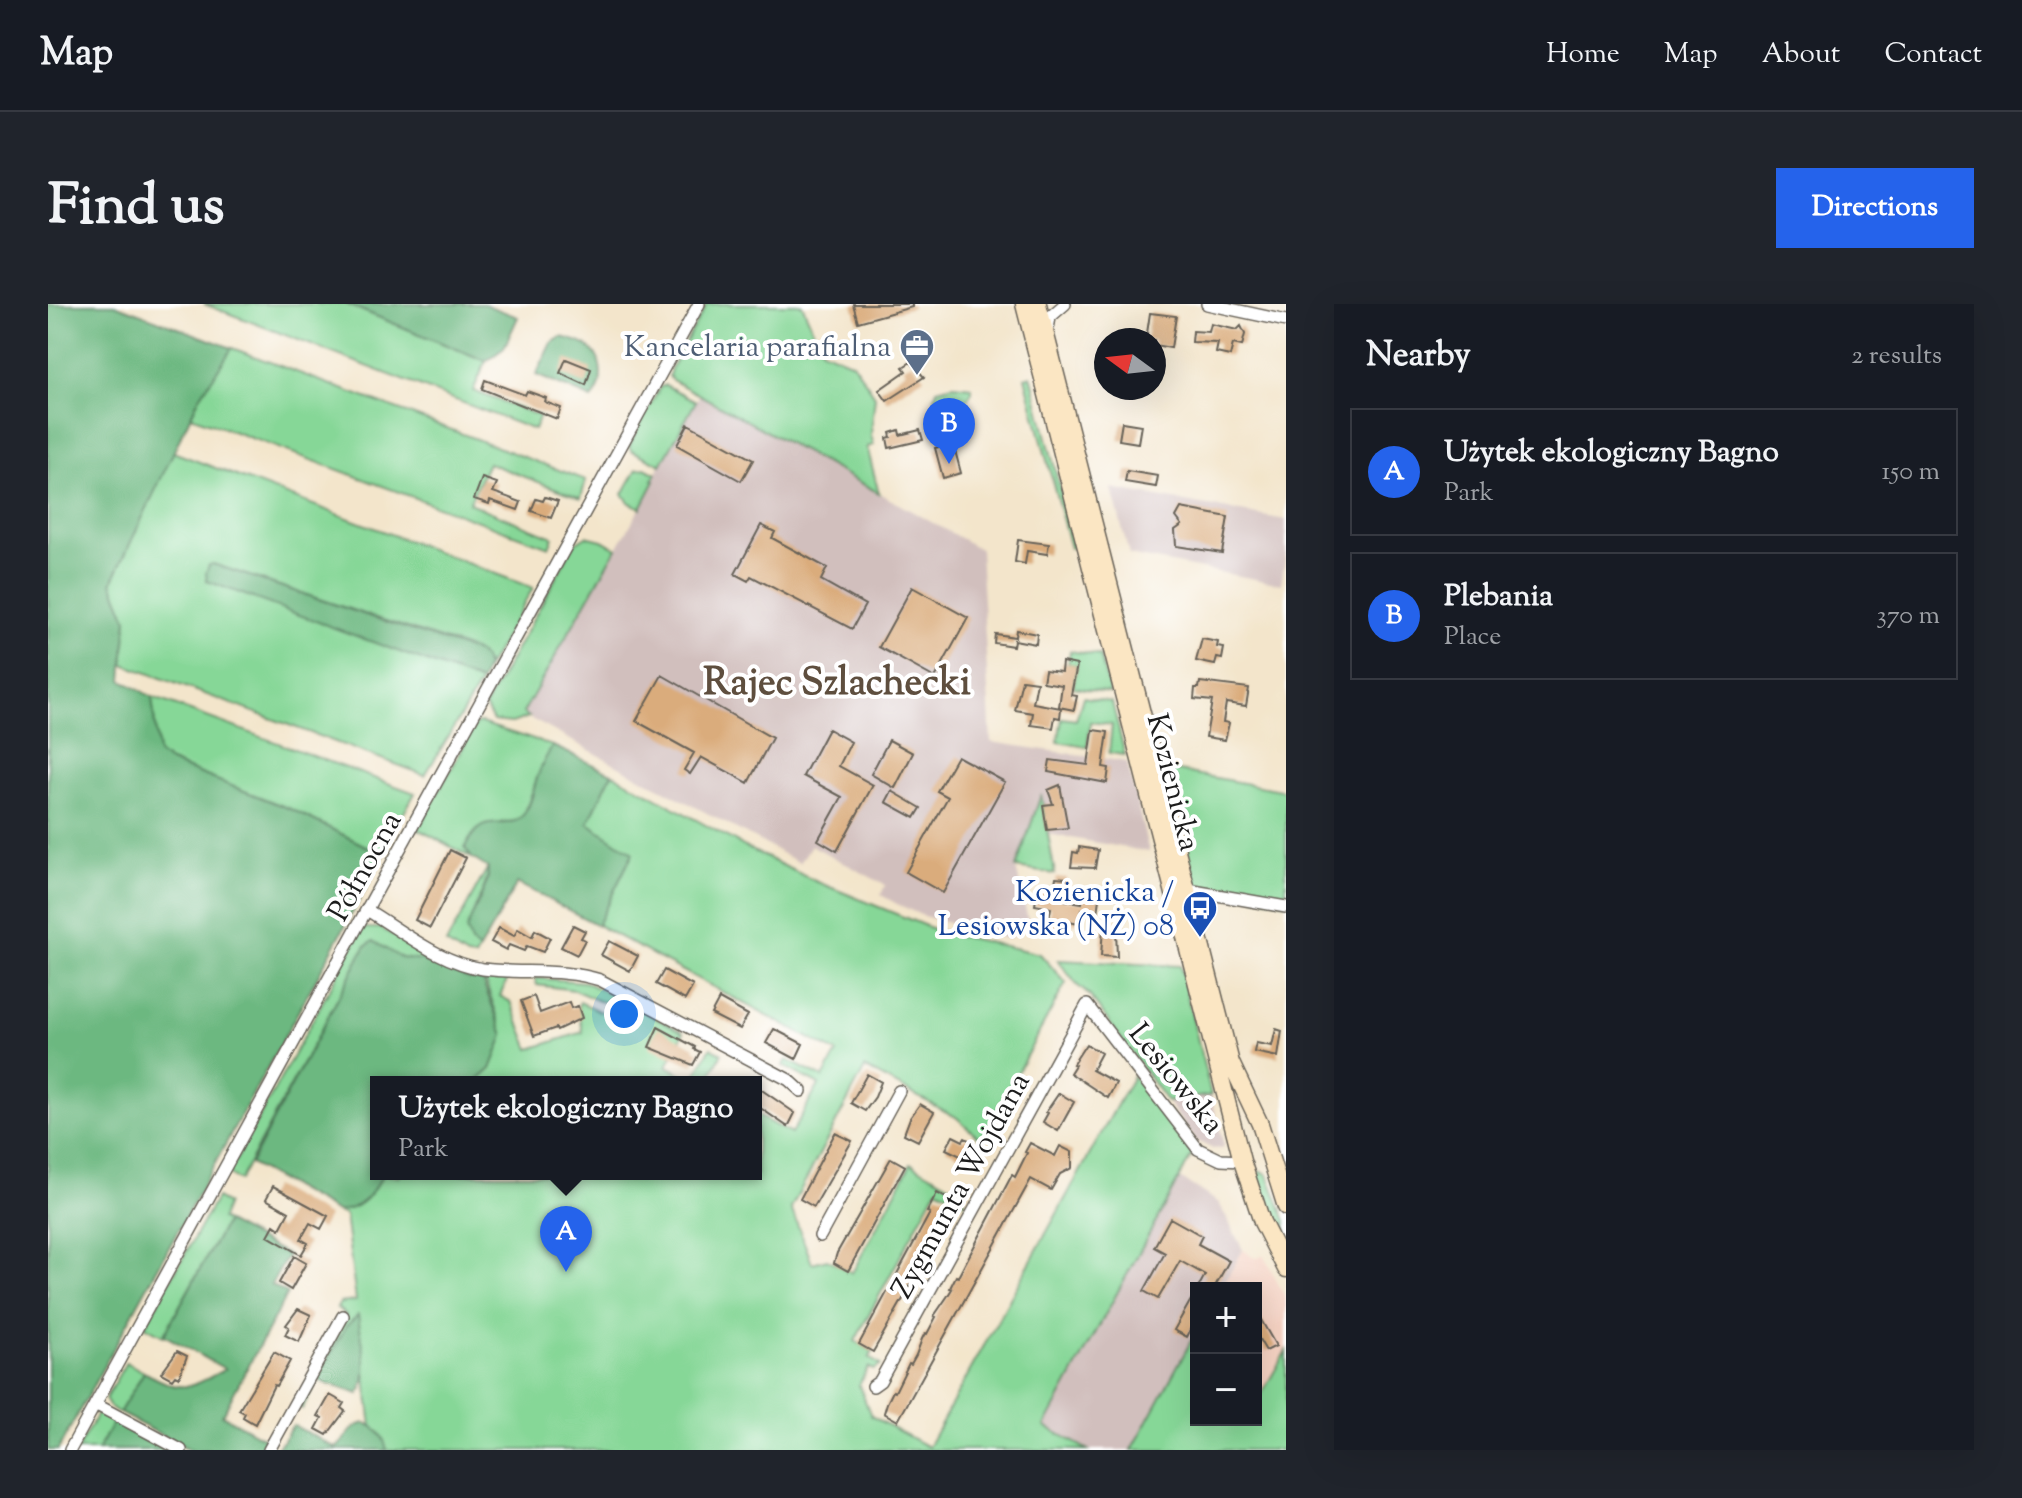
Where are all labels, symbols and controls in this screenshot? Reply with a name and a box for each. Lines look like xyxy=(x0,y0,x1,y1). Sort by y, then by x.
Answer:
text: Map xyxy=(40,28,113,82)
text: Home xyxy=(1546,35,1620,75)
text: Map xyxy=(1664,35,1718,75)
text: About xyxy=(1762,35,1840,75)
text: Contact xyxy=(1884,35,1982,75)
text: Find us xyxy=(48,168,224,249)
button: Directions xyxy=(1776,168,1974,248)
place label: Kancelaria parafialna xyxy=(624,327,891,370)
office icon: Kancelaria parafialna xyxy=(898,327,936,377)
north arrow xyxy=(1094,328,1166,400)
text: Nearby xyxy=(1366,332,1471,381)
text: 2 results xyxy=(1851,338,1942,375)
pin: B xyxy=(923,398,975,464)
text: Użytek ekologiczny Bagno xyxy=(1444,432,1779,475)
text: A xyxy=(1383,454,1405,491)
text: 150 m xyxy=(1881,454,1940,491)
text: Park xyxy=(1444,475,1494,512)
text: Plebania xyxy=(1444,576,1553,619)
text: B xyxy=(1386,598,1402,635)
text: 370 m xyxy=(1876,598,1940,635)
text: Place xyxy=(1444,619,1501,656)
district label: Rajec Szlachecki xyxy=(703,658,971,712)
street label: Kozienicka xyxy=(1134,709,1209,856)
street label: Północna xyxy=(318,804,414,930)
place label: Kozienicka / Lesiowska (NŻ) 08 xyxy=(938,872,1174,949)
bus stop icon: Kozienicka / Lesiowska (NŻ) 08 xyxy=(1181,889,1219,939)
your location xyxy=(604,994,644,1034)
street label: Lesiowska xyxy=(1117,1015,1233,1145)
street label: Zygmunta Wojdana xyxy=(882,1065,1042,1307)
popup xyxy=(370,1076,762,1180)
text: Użytek ekologiczny Bagno xyxy=(399,1088,733,1131)
text: Park xyxy=(399,1131,448,1168)
pin: A xyxy=(540,1206,592,1272)
map controls xyxy=(1190,1282,1262,1426)
button: + xyxy=(1190,1282,1262,1354)
button: − xyxy=(1190,1354,1262,1426)

